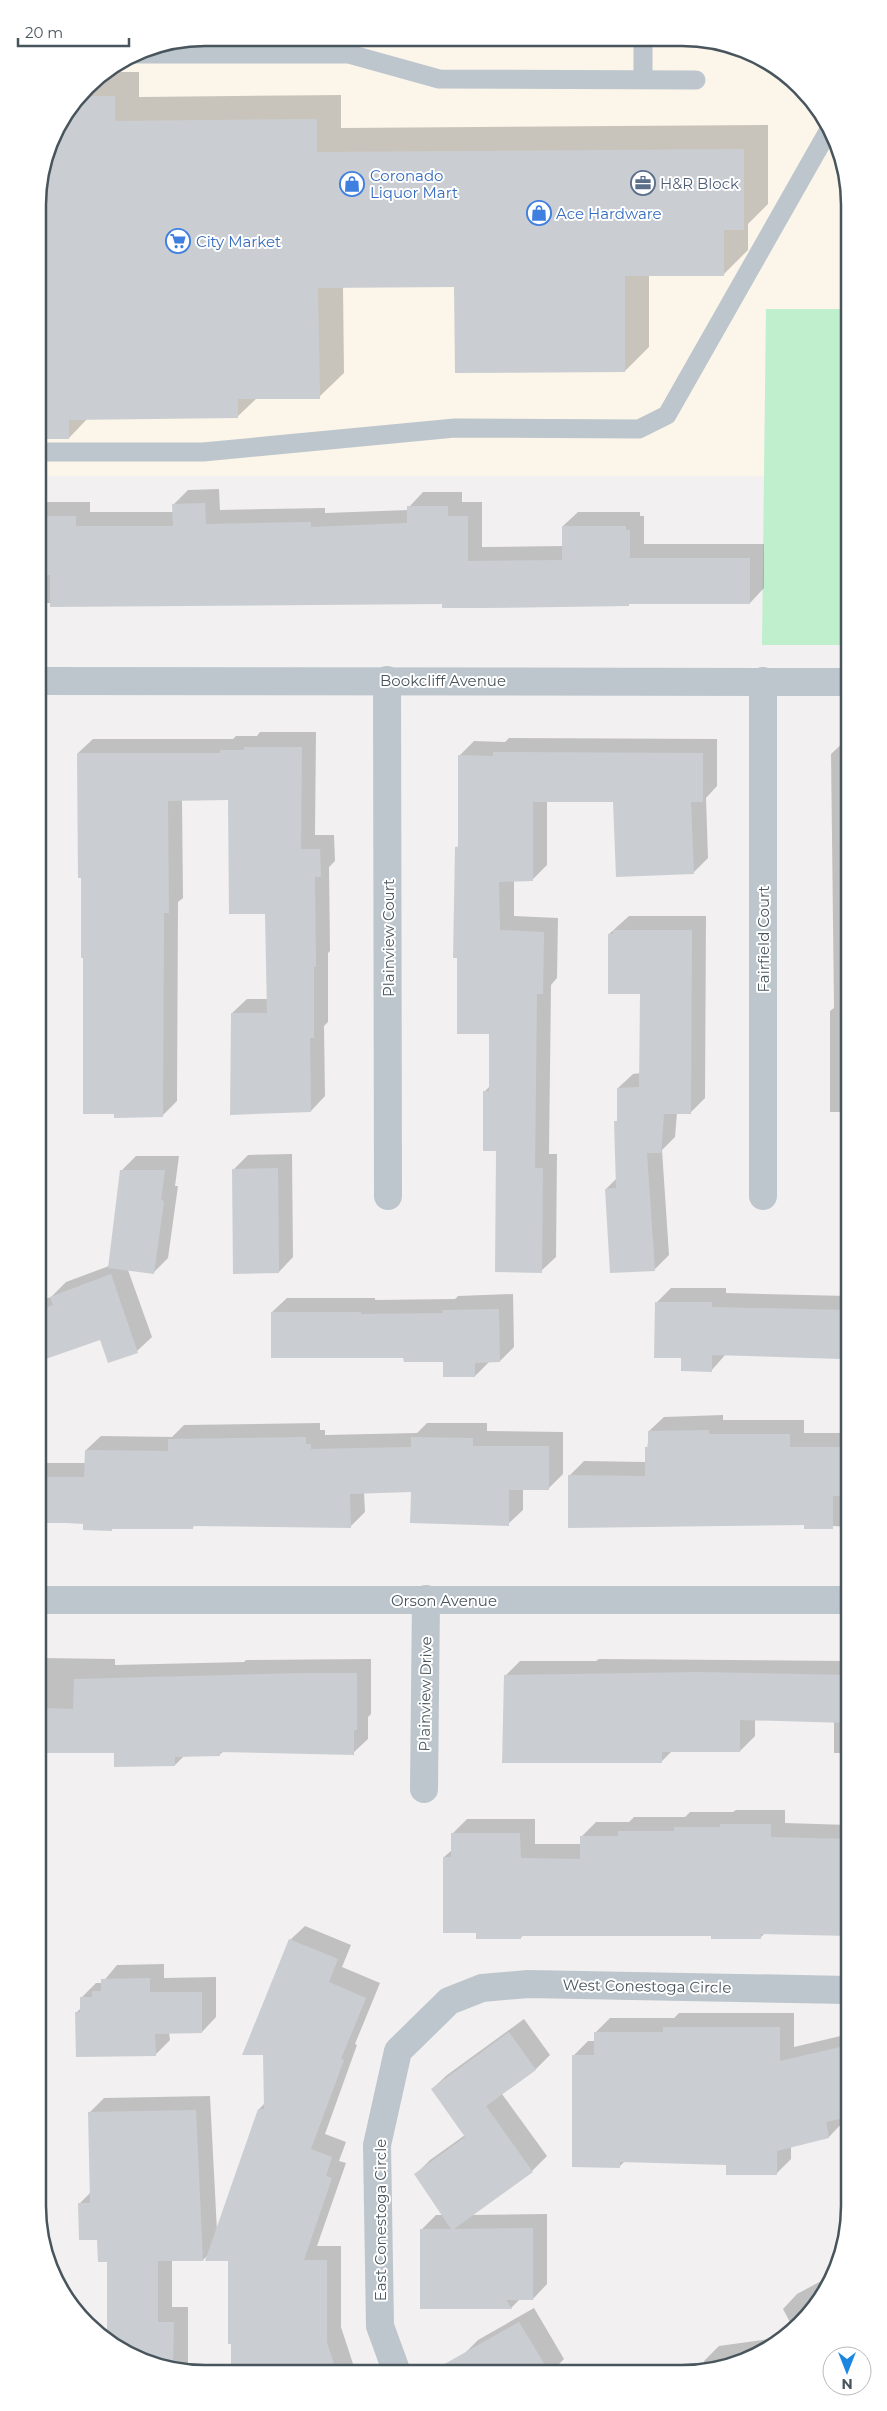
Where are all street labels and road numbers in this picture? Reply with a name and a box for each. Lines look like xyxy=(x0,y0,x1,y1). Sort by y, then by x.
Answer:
street label: Bookcliff Avenue xyxy=(380,671,506,690)
street label: Plainview Court xyxy=(379,879,398,997)
street label: Fairfield Court xyxy=(754,886,773,992)
street label: Orson Avenue xyxy=(391,1591,497,1610)
street label: Plainview Drive xyxy=(414,1636,436,1752)
street label: West Conestoga Circle xyxy=(563,1975,731,1997)
street label: East Conestoga Circle xyxy=(371,2139,390,2301)

